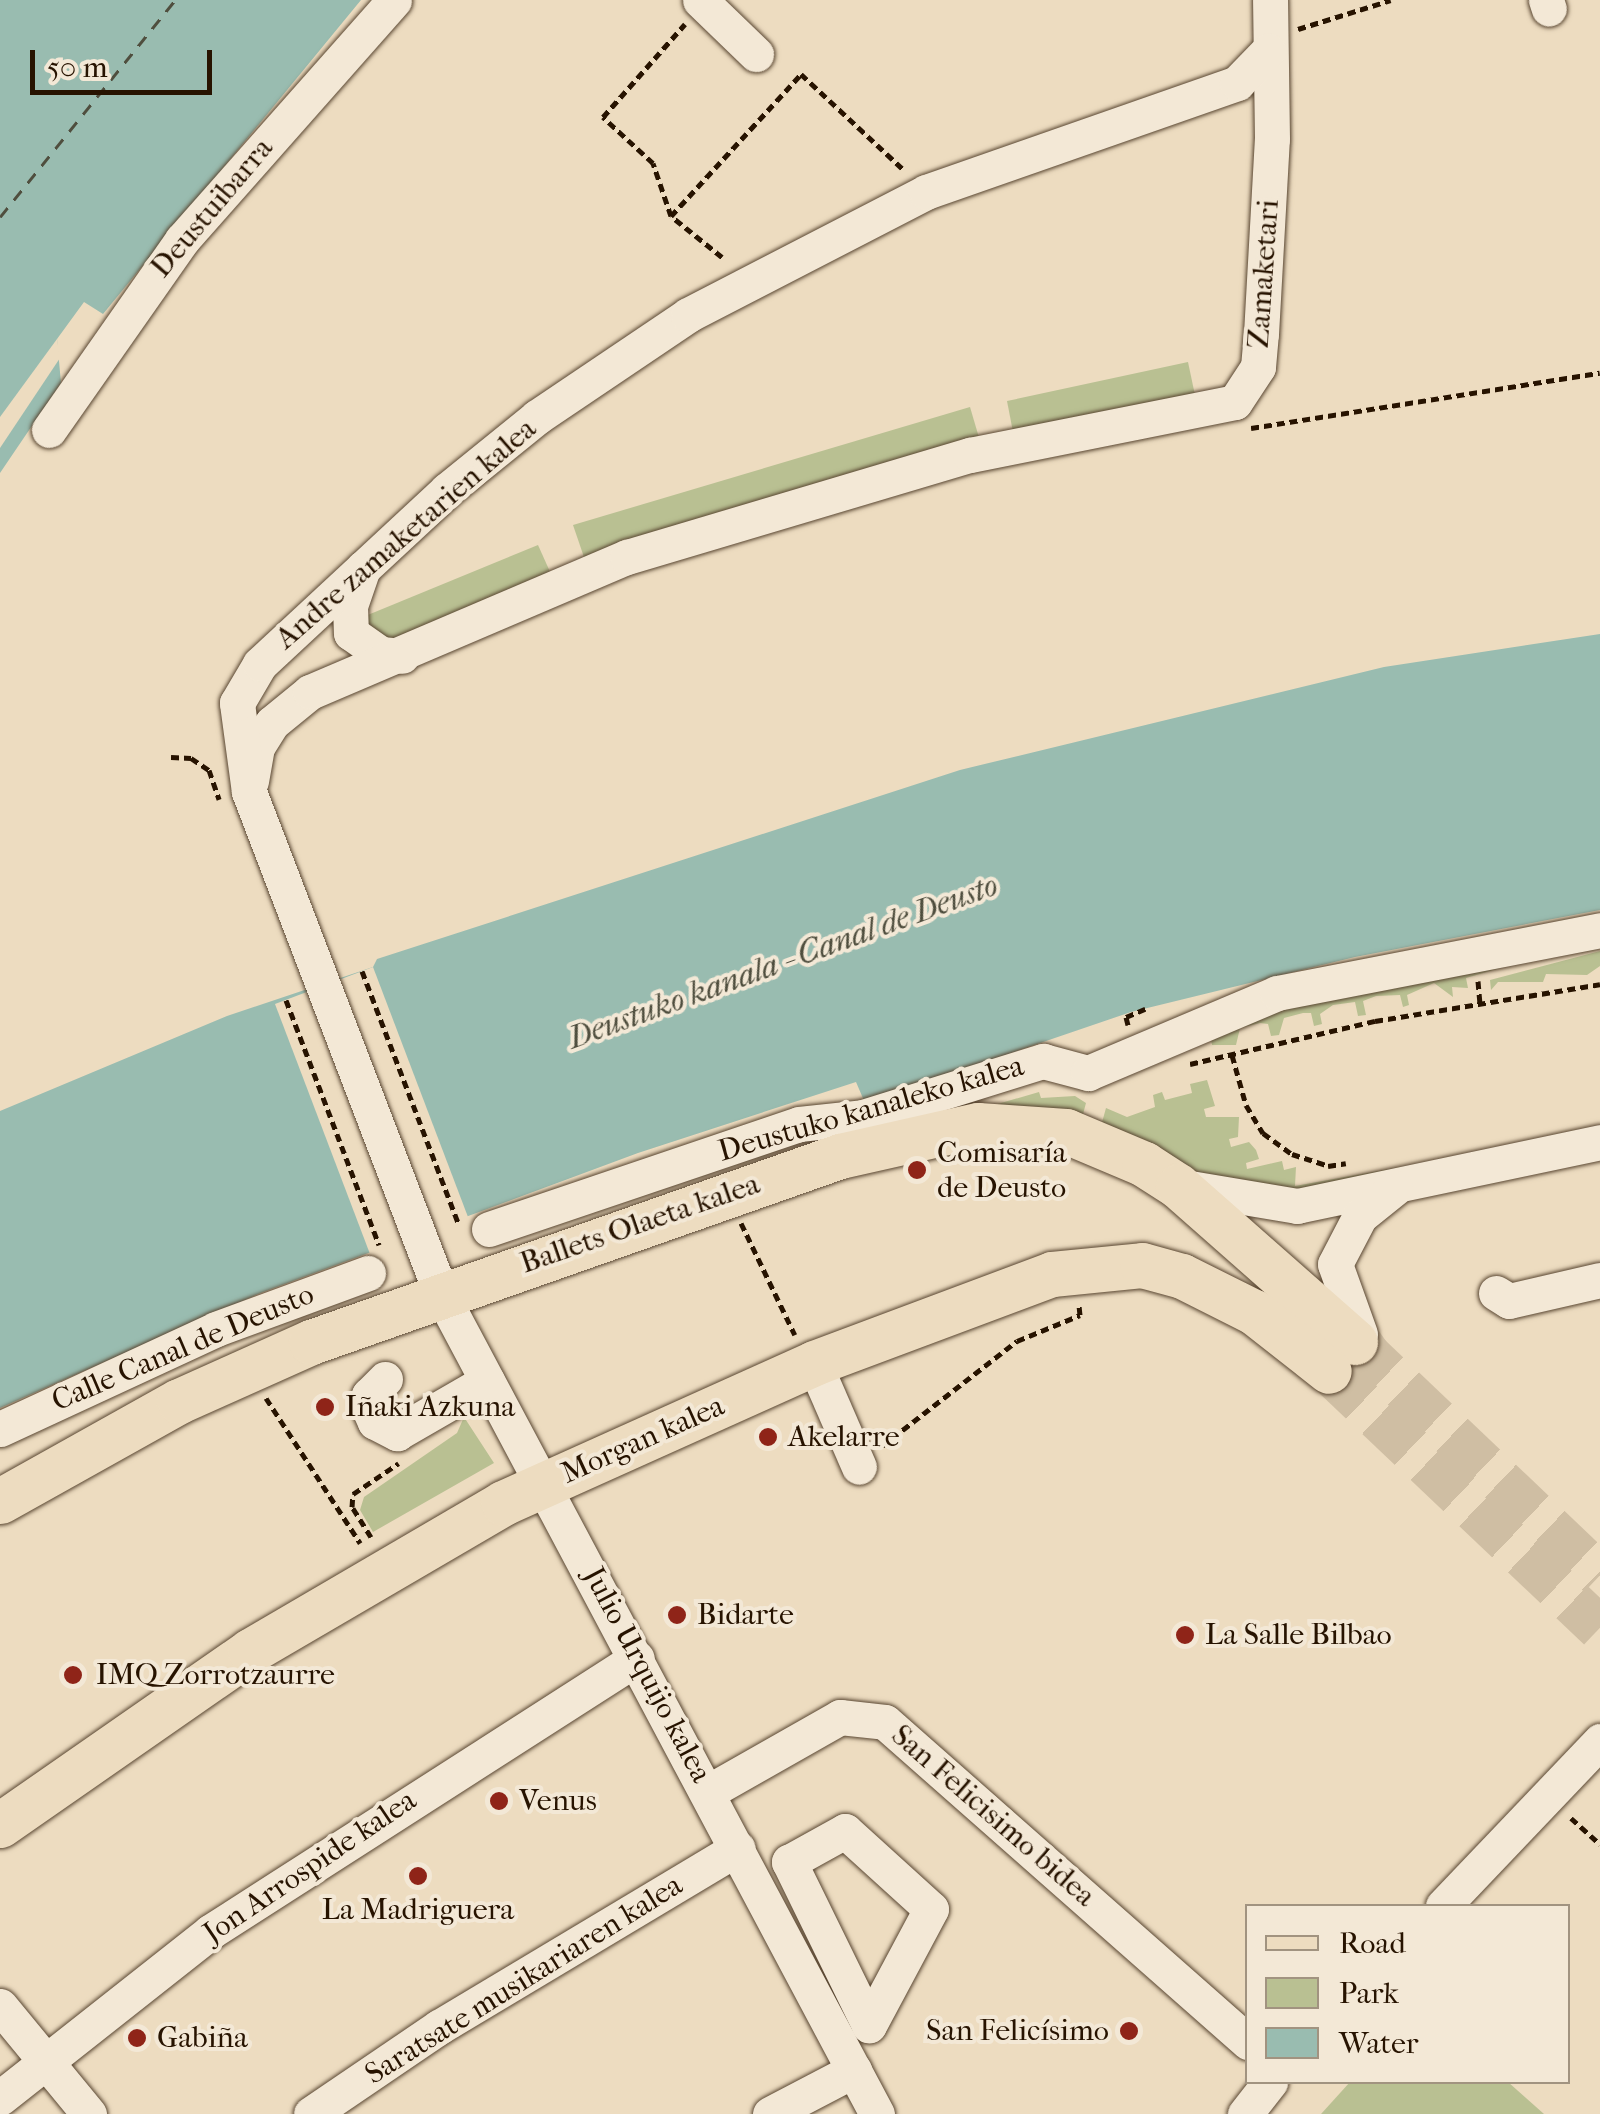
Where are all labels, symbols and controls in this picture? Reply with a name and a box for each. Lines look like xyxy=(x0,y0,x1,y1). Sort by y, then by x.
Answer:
scale bar xyxy=(35,30,218,92)
text: 50 m xyxy=(47,50,108,85)
street label: Deustuibarra xyxy=(143,131,281,285)
street label: Zamaketari xyxy=(1241,198,1287,350)
street label: Andre zamaketarien kalea xyxy=(268,411,544,657)
water label: Deustuko kanala - Canal de Deusto xyxy=(563,866,1003,1058)
street label: Deustuko kanaleko kalea xyxy=(714,1048,1028,1170)
place label: Comisaría de Deusto xyxy=(937,1135,1067,1206)
marker: Comisaría de Deusto xyxy=(906,1159,928,1181)
street label: Ballets Olaeta kalea xyxy=(516,1166,764,1282)
street label: Calle Canal de Deusto xyxy=(47,1277,319,1419)
street label: Morgan kalea xyxy=(556,1388,730,1492)
place label: Iñaki Azkuna xyxy=(345,1389,515,1425)
marker: Iñaki Azkuna xyxy=(314,1396,336,1418)
place label: Akelarre xyxy=(788,1419,900,1455)
marker: Akelarre xyxy=(757,1426,779,1448)
street label: Julio Urquijo kalea xyxy=(575,1561,719,1789)
place label: Bidarte xyxy=(697,1597,794,1633)
marker: Bidarte xyxy=(666,1604,688,1626)
place label: La Salle Bilbao xyxy=(1205,1617,1392,1653)
marker: La Salle Bilbao xyxy=(1174,1624,1196,1646)
place label: IMQ Zorrotzaurre xyxy=(96,1657,335,1693)
marker: IMQ Zorrotzaurre xyxy=(60,1662,86,1688)
street label: San Felicisimo bidea xyxy=(884,1718,1102,1914)
street label: Jon Arrospide kalea xyxy=(197,1782,423,1952)
place label: Venus xyxy=(519,1783,597,1819)
marker: Venus xyxy=(488,1790,510,1812)
marker: La Madriguera xyxy=(407,1865,429,1887)
street label: Saratsate musikariaren kalea xyxy=(359,1867,689,2093)
place label: La Madriguera xyxy=(322,1892,514,1928)
legend xyxy=(1245,1904,1570,2084)
text: Road xyxy=(1339,1926,1406,1961)
text: Park xyxy=(1339,1976,1399,2011)
place label: San Felicísimo xyxy=(926,2013,1109,2049)
place label: Gabiña xyxy=(157,2020,248,2056)
marker: San Felicísimo xyxy=(1118,2020,1140,2042)
text: Water xyxy=(1339,2026,1419,2061)
marker: Gabiña xyxy=(126,2027,148,2049)

